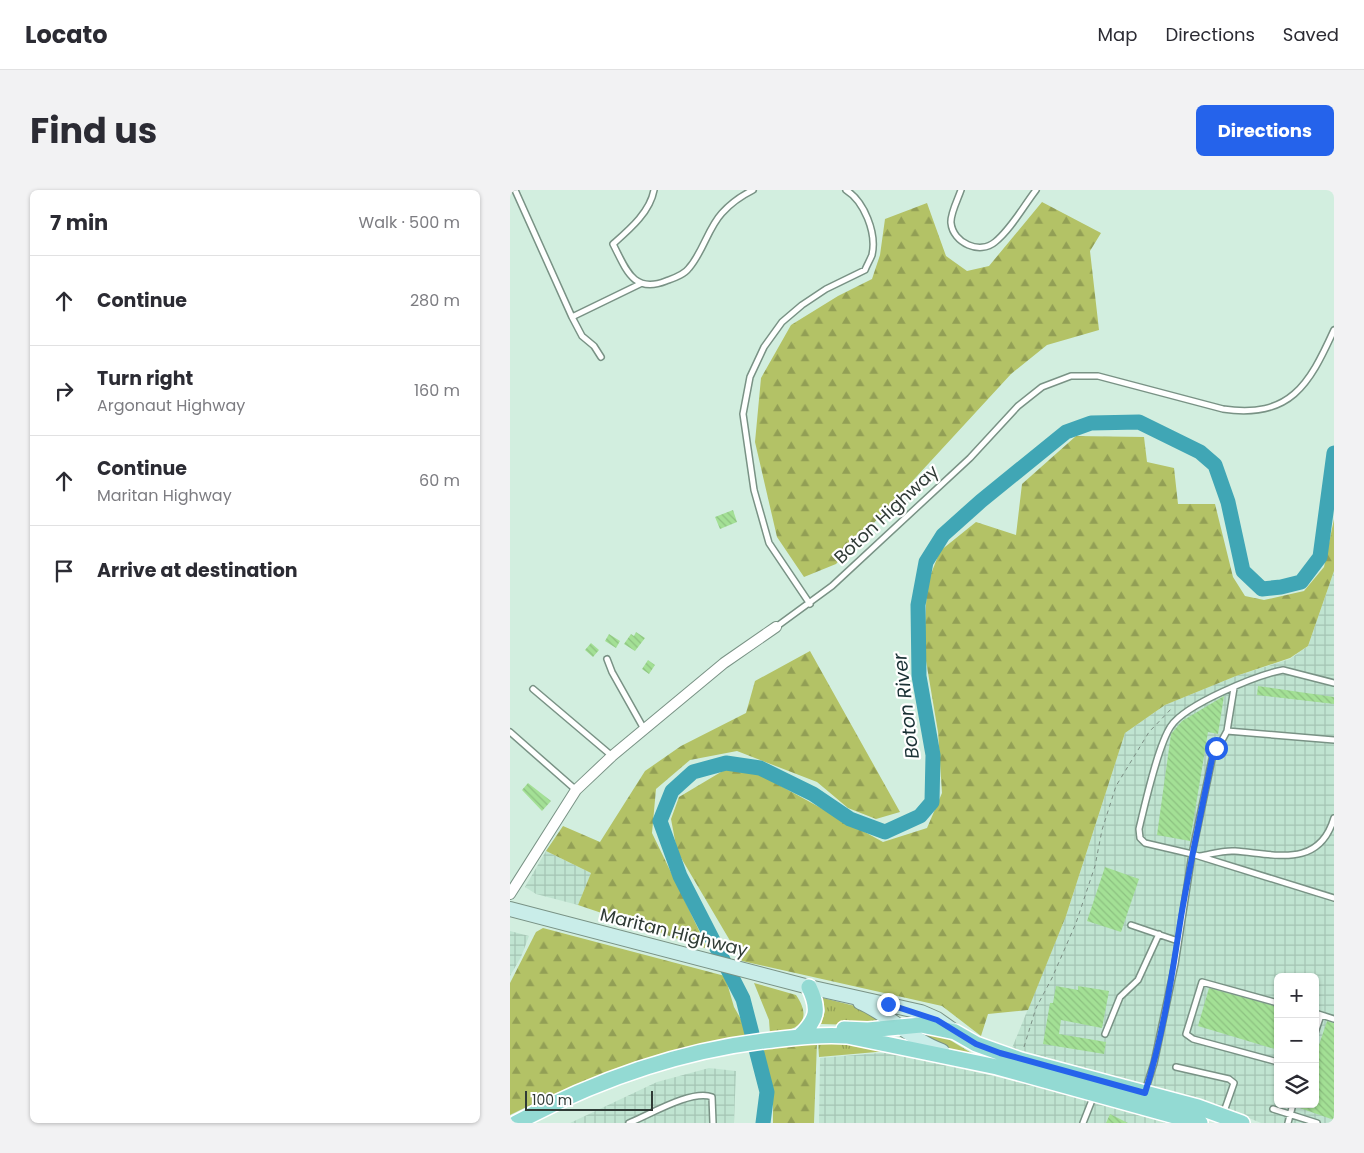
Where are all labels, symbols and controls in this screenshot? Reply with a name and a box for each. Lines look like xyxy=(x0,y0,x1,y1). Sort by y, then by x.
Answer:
text: Locato xyxy=(25,18,108,51)
text: Map xyxy=(1098,22,1137,47)
text: Directions xyxy=(1165,22,1255,47)
text: Saved xyxy=(1283,22,1339,47)
button: Directions xyxy=(1196,105,1334,156)
text: Find us xyxy=(30,106,157,155)
text: 7 min xyxy=(50,208,108,237)
text: Walk · 500 m xyxy=(359,211,460,234)
icon: ahead xyxy=(50,287,78,315)
text: Continue xyxy=(97,287,187,314)
text: 280 m xyxy=(410,289,460,312)
text: Turn right xyxy=(97,365,193,392)
icon: right xyxy=(50,377,78,405)
text: 160 m xyxy=(414,379,460,402)
text: Argonaut Highway xyxy=(97,394,245,417)
text: Continue xyxy=(97,455,187,482)
street label: Boton Highway xyxy=(828,459,944,569)
icon: ahead xyxy=(50,467,78,495)
text: 60 m xyxy=(419,469,460,492)
text: Maritan Highway xyxy=(97,484,232,507)
icon: arrive xyxy=(50,557,78,585)
text: Arrive at destination xyxy=(97,557,298,584)
water label: Boton River xyxy=(886,651,926,760)
route start xyxy=(1205,737,1228,760)
street label: Maritan Highway xyxy=(597,902,751,962)
map controls xyxy=(1274,973,1319,1108)
button: + xyxy=(1274,973,1319,1018)
route end xyxy=(877,993,900,1016)
button: − xyxy=(1274,1018,1319,1063)
button: layers xyxy=(1274,1063,1319,1108)
scale bar xyxy=(525,1088,652,1111)
text: 100 m xyxy=(532,1090,572,1110)

